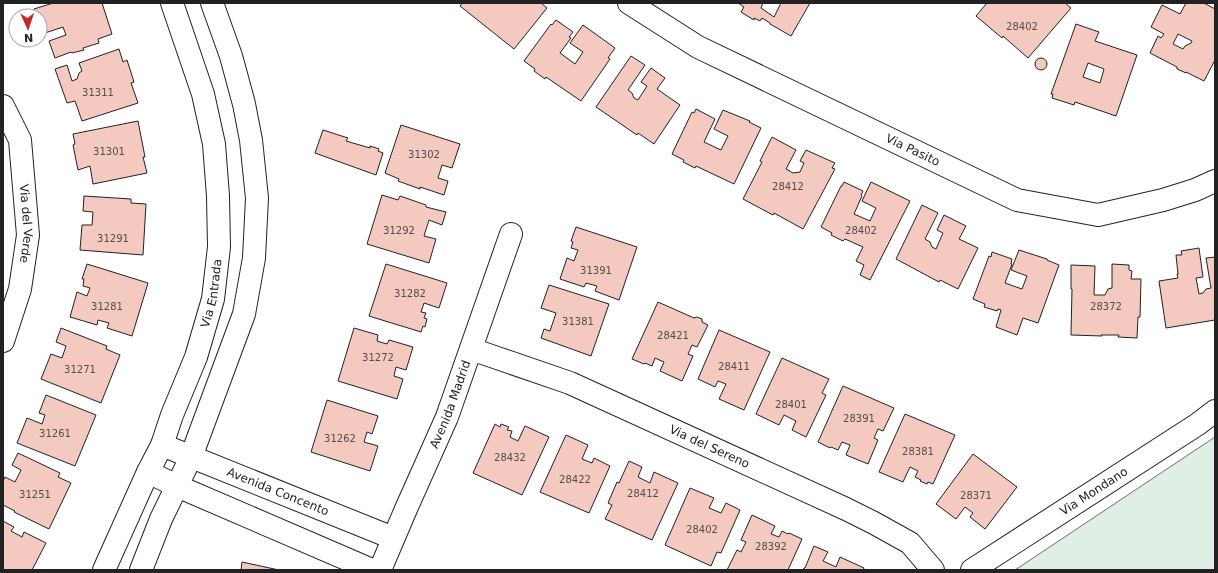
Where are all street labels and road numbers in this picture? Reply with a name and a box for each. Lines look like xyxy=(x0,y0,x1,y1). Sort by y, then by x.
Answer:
street label: Via Pasito xyxy=(883,131,942,169)
street label: Via del Verde xyxy=(17,184,35,264)
street label: Via Entrada xyxy=(198,258,225,329)
street label: Avenida Madrid xyxy=(427,359,473,450)
street label: Via del Sereno xyxy=(667,422,752,471)
street label: Via Mondano xyxy=(1057,464,1130,518)
street label: Avenida Concento xyxy=(225,465,331,518)

